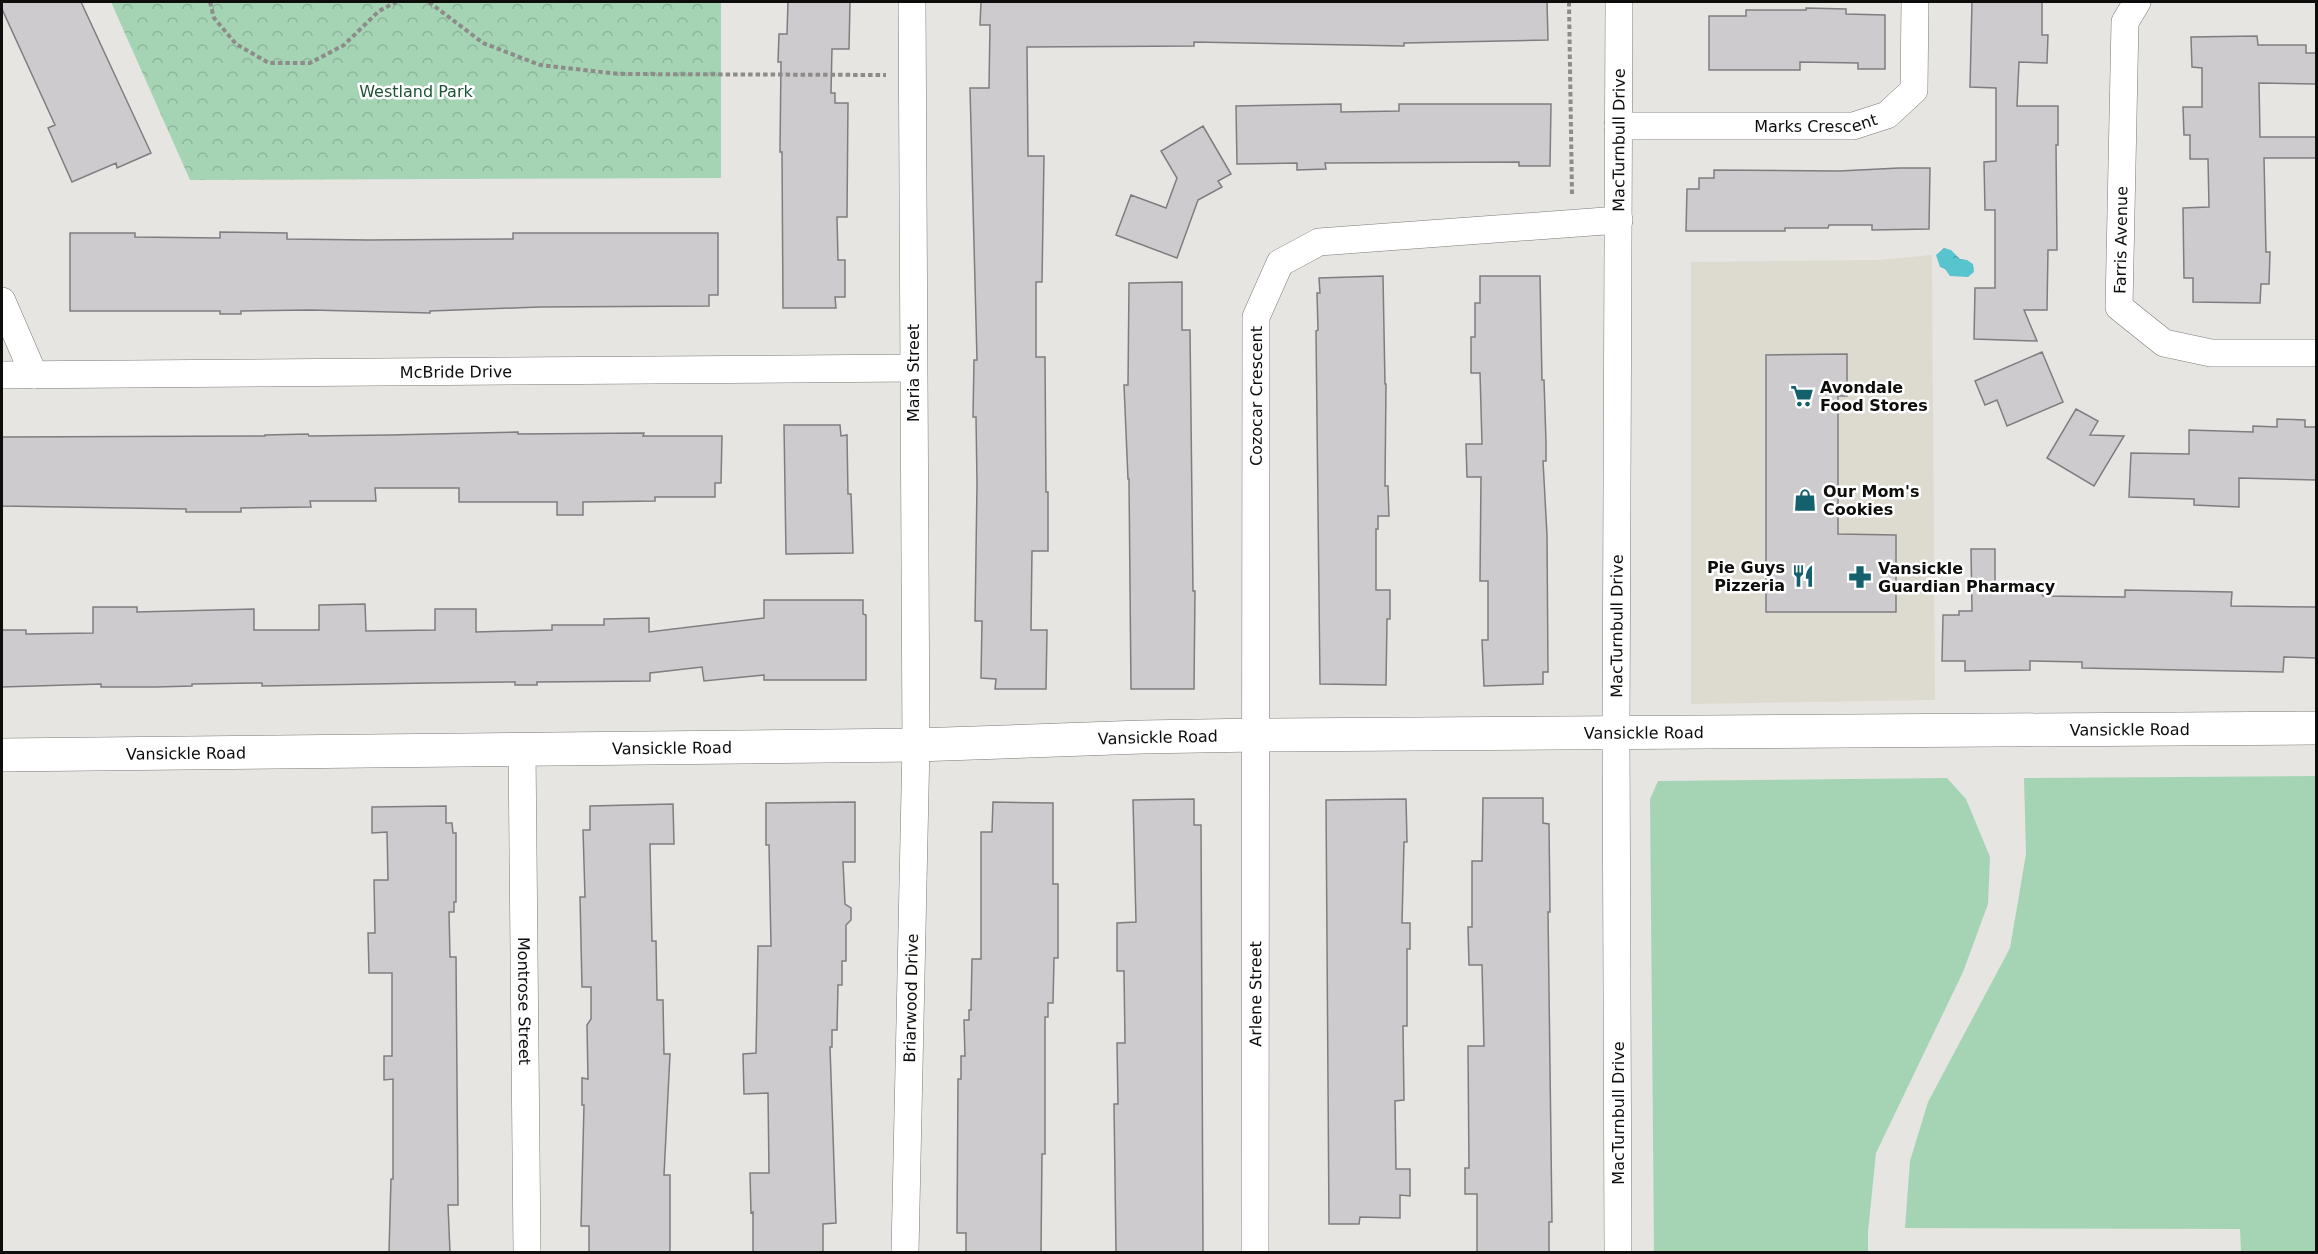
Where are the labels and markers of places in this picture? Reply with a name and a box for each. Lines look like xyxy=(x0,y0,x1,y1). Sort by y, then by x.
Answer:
place label: Avondale Food Stores xyxy=(1820,378,1928,415)
supermarket icon: Avondale Food Stores xyxy=(1789,383,1815,409)
place label: Our Mom's Cookies xyxy=(1823,482,1919,519)
shop icon: Our Mom's Cookies xyxy=(1792,487,1818,513)
place label: Pie Guys Pizzeria xyxy=(1707,558,1785,595)
place label: Vansickle Guardian Pharmacy xyxy=(1878,559,2056,596)
restaurant icon: Pie Guys Pizzeria xyxy=(1790,563,1816,589)
pharmacy icon: Vansickle Guardian Pharmacy xyxy=(1847,564,1873,590)

